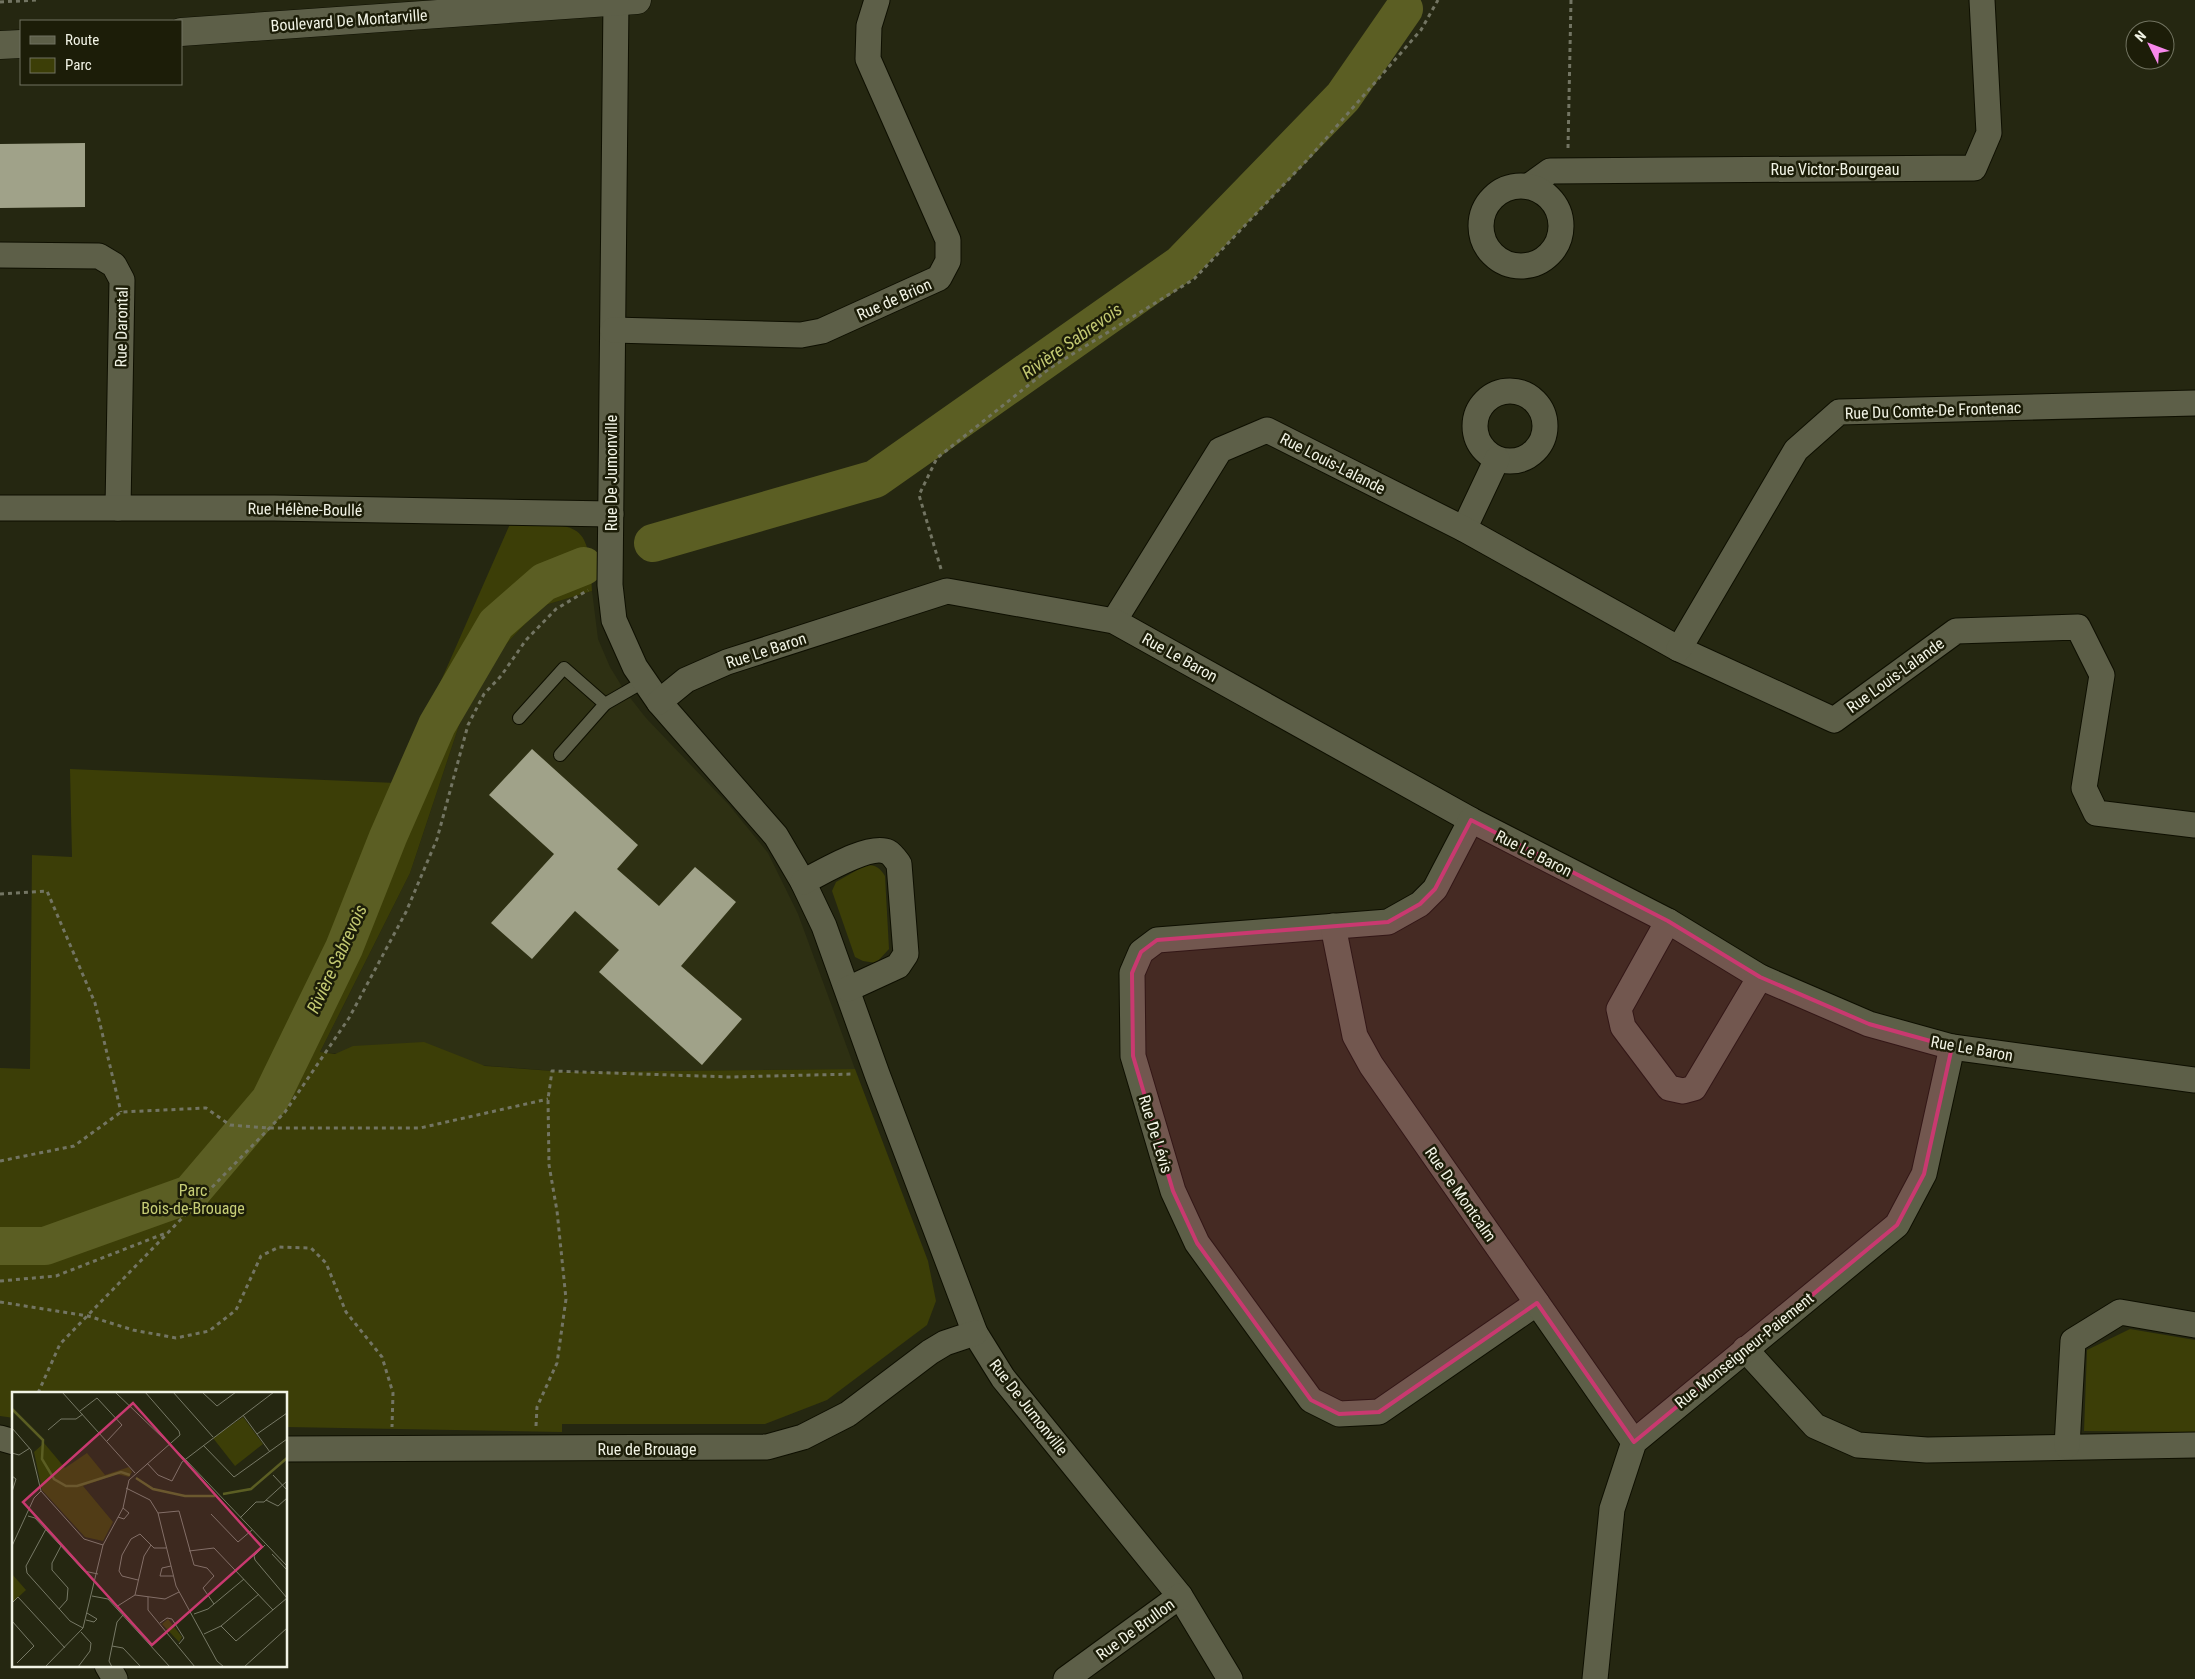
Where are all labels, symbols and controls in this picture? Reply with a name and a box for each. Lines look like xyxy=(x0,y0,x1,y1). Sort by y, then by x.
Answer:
street label: Boulevard De Montarville xyxy=(270,6,428,35)
legend xyxy=(20,20,182,85)
north arrow xyxy=(2125,20,2175,70)
text: N xyxy=(2132,28,2149,45)
text: Route xyxy=(65,31,99,49)
text: Parc xyxy=(65,56,92,74)
street label: Rue Victor-Bourgeau xyxy=(1771,160,1899,179)
street label: Rue de Brion xyxy=(854,275,934,324)
street label: Rue Darontal xyxy=(111,286,132,368)
water label: Rivière Sabrevois xyxy=(1017,298,1126,383)
street label: Rue Du Comte-De Frontenac xyxy=(1844,398,2022,423)
street label: Rue De Jumonville xyxy=(602,415,621,531)
street label: Rue Louis-Lalande xyxy=(1277,429,1389,498)
street label: Rue Hélène-Boullé xyxy=(248,499,362,520)
street label: Rue Le Baron xyxy=(724,629,809,672)
street label: Rue Le Baron xyxy=(1139,629,1221,686)
street label: Rue Louis-Lalande xyxy=(1843,634,1948,717)
street label: Rue Le Baron xyxy=(1492,826,1575,881)
water label: Rivière Sabrevois xyxy=(302,901,371,1017)
street label: Rue Le Baron xyxy=(1929,1032,2014,1065)
street label: Rue De Lévis xyxy=(1135,1093,1176,1175)
street label: Rue De Montcalm xyxy=(1421,1143,1500,1245)
park label: Parc Bois-de-Brouage xyxy=(141,1181,245,1218)
street label: Rue Monseigneur-Paiement xyxy=(1671,1288,1818,1412)
street label: Rue De Jumonville xyxy=(985,1356,1072,1459)
inset map xyxy=(12,1392,288,1666)
street label: Rue de Brouage xyxy=(598,1440,696,1459)
street label: Rue De Brullon xyxy=(1092,1595,1178,1664)

